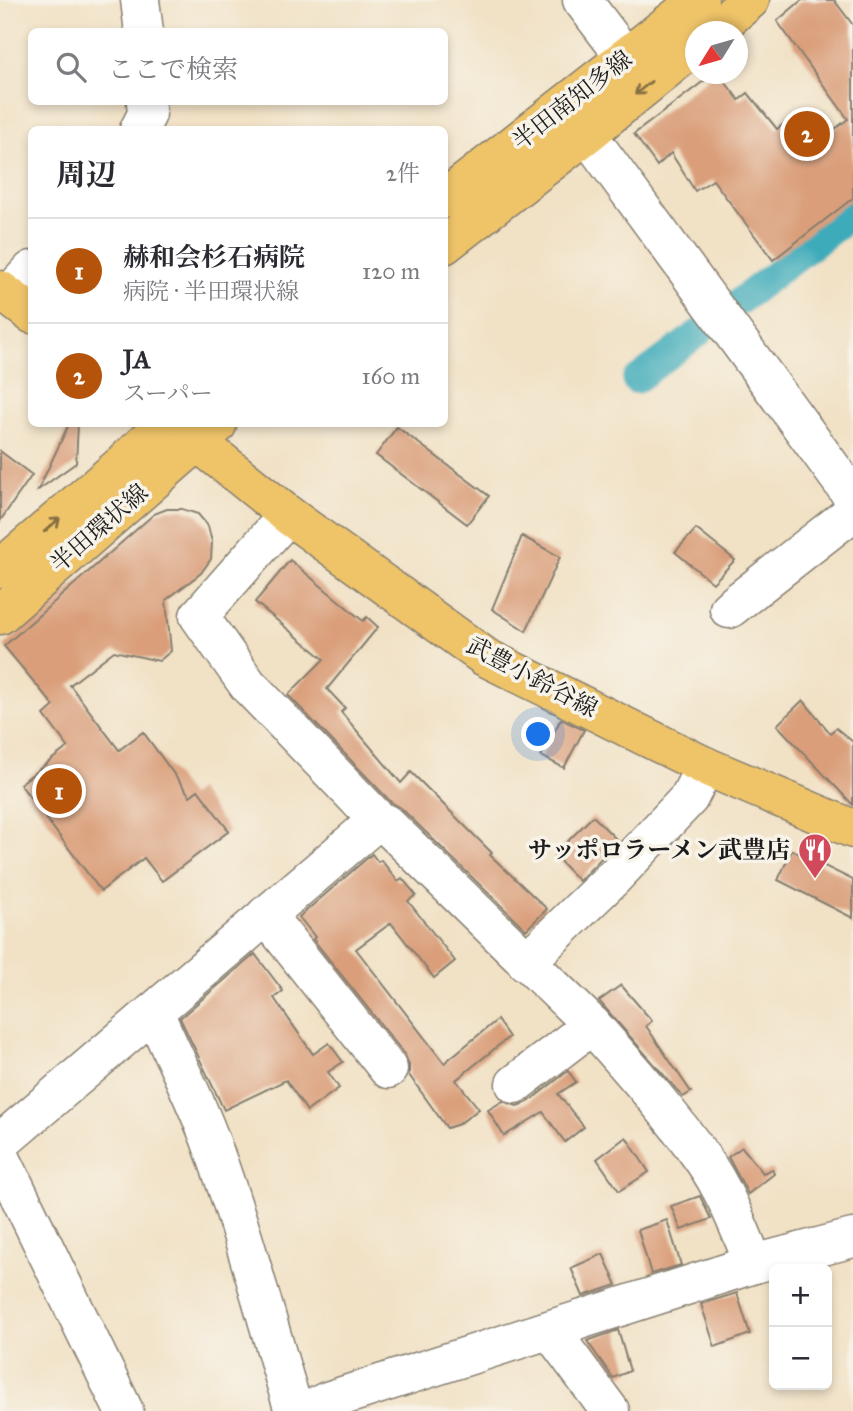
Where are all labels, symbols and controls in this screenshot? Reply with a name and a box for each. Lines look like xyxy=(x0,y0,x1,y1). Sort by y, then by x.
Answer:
north arrow xyxy=(685,21,748,84)
search box xyxy=(28,28,448,105)
street label: 半田南知多線 xyxy=(506,44,638,156)
icon: search xyxy=(52,48,90,86)
text: ここで検索 xyxy=(108,53,238,85)
one-way arrow xyxy=(634,80,652,96)
pin: 2 xyxy=(784,108,830,160)
text: 周辺 xyxy=(56,157,116,193)
text: 2件 xyxy=(386,159,420,187)
text: 赫和会杉石病院 xyxy=(123,241,305,273)
text: 1 xyxy=(74,257,84,285)
text: 120 m xyxy=(362,257,420,285)
text: 病院 · 半田環状線 xyxy=(123,277,299,305)
text: JA xyxy=(123,343,151,375)
text: 2 xyxy=(73,362,85,390)
text: 160 m xyxy=(362,362,420,390)
text: スーパー xyxy=(123,379,213,407)
street label: 半田環状線 xyxy=(44,477,154,579)
one-way arrow xyxy=(43,517,61,533)
street label: 武豊小鈴谷線 xyxy=(461,630,603,724)
your location xyxy=(521,717,555,751)
pin: 1 xyxy=(36,765,82,817)
restaurant icon: サッポロラーメン武豊店 xyxy=(796,831,834,880)
place label: サッポロラーメン武豊店 xyxy=(528,835,790,865)
map controls xyxy=(769,1264,832,1390)
button: + xyxy=(769,1264,832,1327)
button: − xyxy=(769,1327,832,1390)

